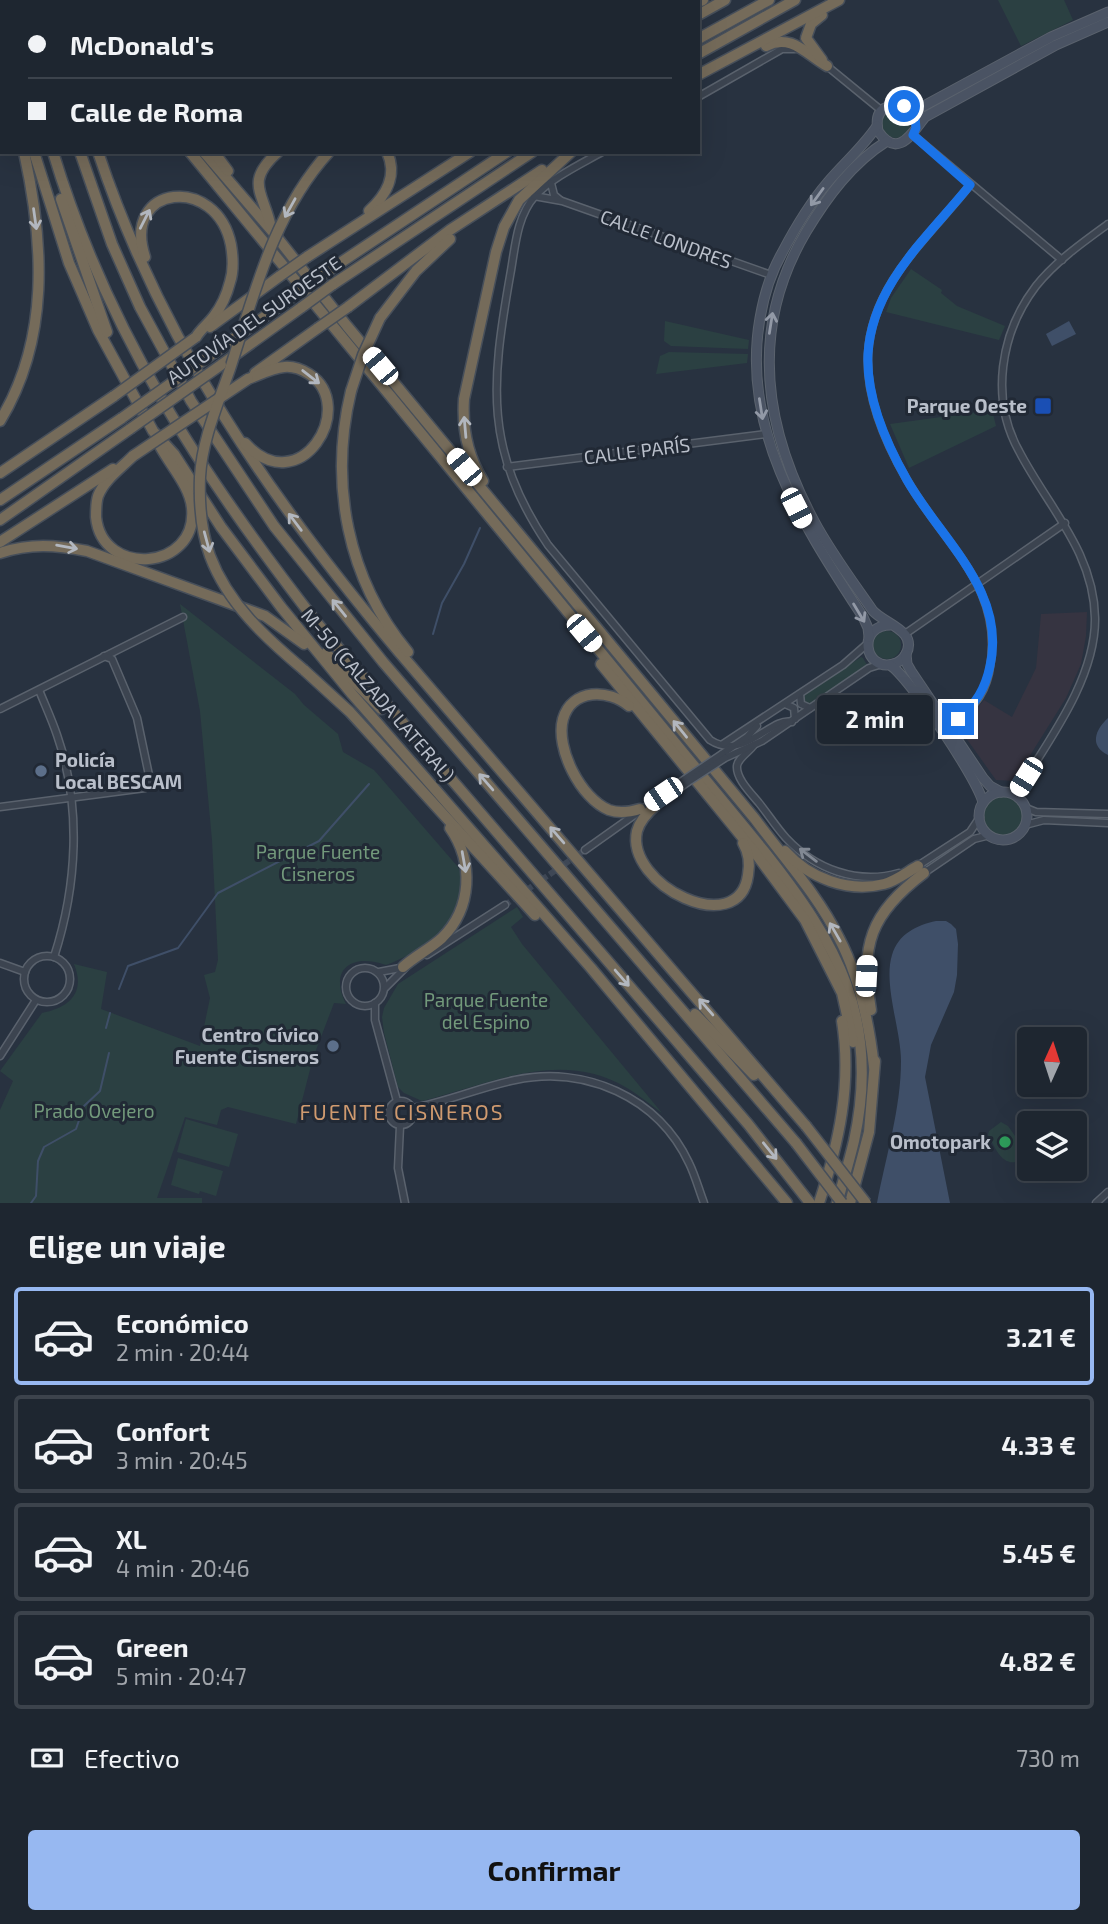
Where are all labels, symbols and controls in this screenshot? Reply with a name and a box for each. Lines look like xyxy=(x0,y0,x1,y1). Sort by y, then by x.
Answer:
text: McDonald's xyxy=(70,29,214,60)
route start xyxy=(888,90,920,122)
text: Calle de Roma xyxy=(70,96,243,127)
one-way arrow xyxy=(810,187,825,206)
one-way arrow xyxy=(283,198,297,218)
street label: CALLE LONDRES xyxy=(597,204,735,273)
one-way arrow xyxy=(29,208,42,230)
one-way arrow xyxy=(139,209,153,229)
street label: AUTOVÍA DEL SUROESTE xyxy=(162,251,345,389)
one-way arrow xyxy=(765,312,778,335)
car xyxy=(359,343,402,389)
one-way arrow xyxy=(301,370,319,385)
place label: Parque Oeste xyxy=(907,394,1027,417)
marker: Parque Oeste xyxy=(1033,396,1053,416)
one-way arrow xyxy=(755,398,768,420)
one-way arrow xyxy=(458,416,471,439)
street label: CALLE PARÍS xyxy=(583,433,691,468)
car xyxy=(443,444,486,490)
car xyxy=(778,485,815,531)
one-way arrow xyxy=(288,513,303,531)
one-way arrow xyxy=(201,531,214,553)
one-way arrow xyxy=(55,541,78,555)
one-way arrow xyxy=(332,600,347,618)
one-way arrow xyxy=(853,602,867,622)
street label: M-50 (CALZADA LATERAL) xyxy=(297,603,460,786)
car xyxy=(563,610,606,656)
callout: 2 min xyxy=(818,694,934,744)
route end xyxy=(942,703,974,735)
text: 2 min xyxy=(846,705,904,733)
one-way arrow xyxy=(672,721,687,739)
place label: Policía Local BESCAM xyxy=(55,748,182,793)
car xyxy=(1006,754,1047,800)
marker: Policía Local BESCAM xyxy=(33,763,49,779)
one-way arrow xyxy=(478,773,494,791)
car xyxy=(640,774,687,814)
one-way arrow xyxy=(549,826,565,844)
park label: Parque Fuente Cisneros xyxy=(256,840,380,885)
one-way arrow xyxy=(799,848,818,863)
one-way arrow xyxy=(458,850,471,873)
one-way arrow xyxy=(828,922,841,943)
car xyxy=(855,954,878,998)
one-way arrow xyxy=(614,969,630,987)
park label: Parque Fuente del Espino xyxy=(424,988,548,1033)
one-way arrow xyxy=(698,998,714,1016)
place label: Centro Cívico Fuente Cisneros xyxy=(175,1023,319,1068)
north arrow xyxy=(1017,1027,1087,1097)
map controls xyxy=(1017,1027,1087,1181)
marker: Centro Cívico Fuente Cisneros xyxy=(325,1038,341,1054)
park label: Prado Ovejero xyxy=(33,1099,155,1122)
district label: FUENTE CISNEROS xyxy=(299,1099,505,1124)
button: layers xyxy=(1017,1111,1087,1181)
place label: Omotopark xyxy=(890,1130,991,1153)
marker: Omotopark xyxy=(997,1134,1013,1150)
one-way arrow xyxy=(762,1142,777,1160)
text: Elige un viaje xyxy=(28,1226,226,1264)
icon: car xyxy=(32,1305,95,1368)
text: Económico xyxy=(116,1307,249,1338)
text: 3.21 € xyxy=(1006,1321,1076,1352)
text: 2 min · 20:44 xyxy=(116,1338,249,1366)
icon: car xyxy=(32,1413,95,1476)
text: Confort xyxy=(116,1415,210,1446)
text: 4.33 € xyxy=(1001,1429,1076,1460)
text: 3 min · 20:45 xyxy=(116,1446,248,1474)
icon: car xyxy=(32,1521,95,1584)
text: XL xyxy=(116,1523,147,1554)
text: 5.45 € xyxy=(1002,1537,1076,1568)
text: 4 min · 20:46 xyxy=(116,1554,250,1582)
icon: car xyxy=(32,1629,95,1692)
text: Green xyxy=(116,1631,189,1662)
text: 4.82 € xyxy=(999,1645,1076,1676)
text: 5 min · 20:47 xyxy=(116,1662,247,1690)
icon: cash xyxy=(28,1739,66,1777)
text: Efectivo xyxy=(84,1742,180,1773)
text: 730 m xyxy=(1016,1744,1080,1772)
button: Confirmar xyxy=(28,1830,1080,1910)

